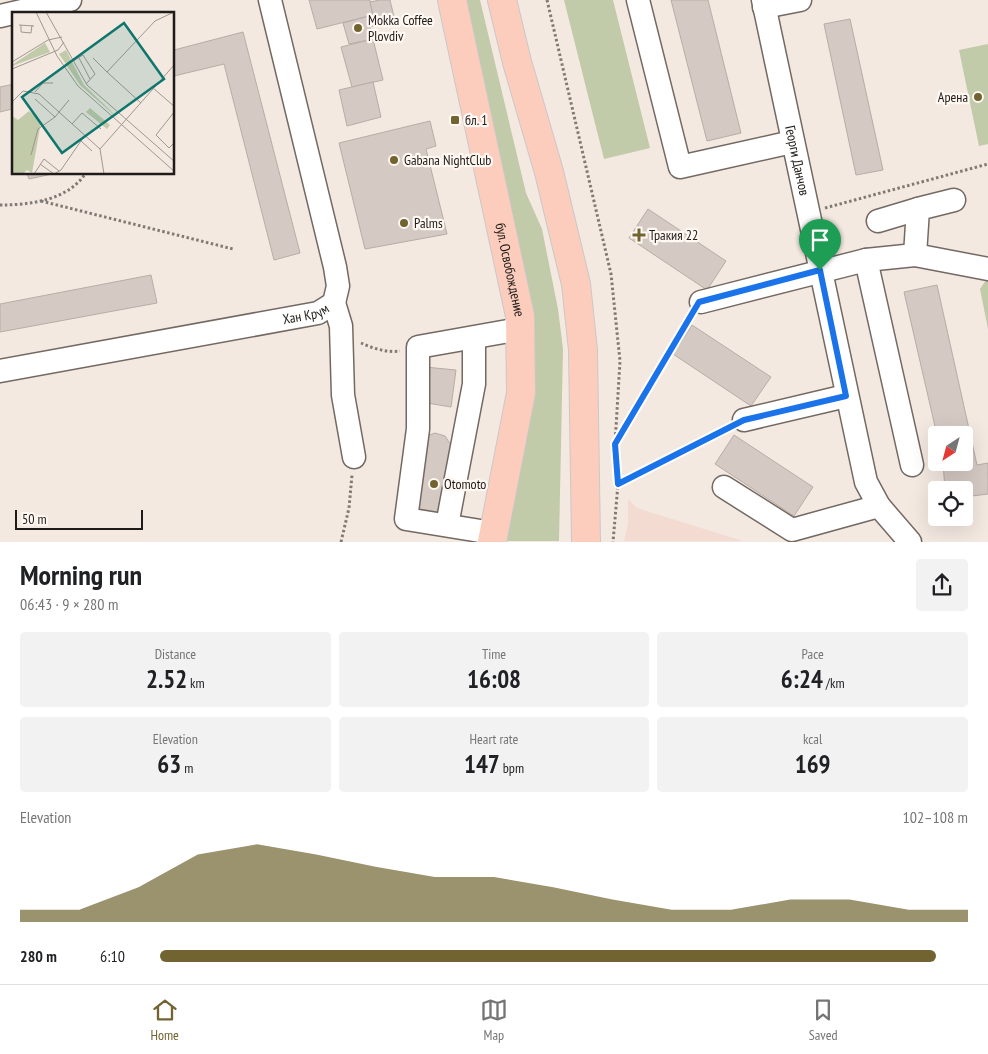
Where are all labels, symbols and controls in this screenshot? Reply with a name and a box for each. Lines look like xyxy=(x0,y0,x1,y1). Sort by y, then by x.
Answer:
place label: Mokka Coffee Plovdiv xyxy=(368,11,433,45)
inset map xyxy=(12,12,175,175)
marker: Mokka Coffee Plovdiv xyxy=(352,22,364,34)
place label: Арена xyxy=(938,88,968,106)
marker: Арена xyxy=(972,91,984,103)
place label: бл. 1 xyxy=(465,111,488,129)
marker: бл. 1 xyxy=(449,114,461,126)
street label: Георги Данчов xyxy=(781,124,814,197)
place label: Gabana NightClub xyxy=(404,151,491,169)
marker: Gabana NightClub xyxy=(388,154,400,166)
place label: Palms xyxy=(414,214,443,232)
marker: Palms xyxy=(398,217,410,229)
pin xyxy=(799,219,841,270)
street label: бул. Освобождение xyxy=(491,221,529,319)
place label: Тракия 22 xyxy=(649,226,698,244)
icon: arrive xyxy=(806,226,834,254)
marker: Тракия 22 xyxy=(633,229,645,241)
street label: Хан Крум xyxy=(281,299,332,328)
north arrow xyxy=(928,426,972,471)
map controls xyxy=(928,426,973,526)
place label: Otomoto xyxy=(444,475,486,493)
marker: Otomoto xyxy=(428,478,440,490)
button: locate xyxy=(928,481,973,526)
scale bar xyxy=(15,507,142,530)
text: 50 m xyxy=(22,510,47,528)
text: Morning run xyxy=(20,556,142,593)
button: share xyxy=(916,559,968,611)
text: 06:43 · 9 × 280 m xyxy=(20,594,118,614)
text: Distance xyxy=(155,645,196,663)
text: Time xyxy=(482,645,506,663)
text: Pace xyxy=(802,645,824,663)
text: 2.52 xyxy=(146,663,187,695)
text: 16:08 xyxy=(467,663,521,695)
text: 6:24 xyxy=(781,663,823,695)
text: km xyxy=(187,674,205,692)
text: /km xyxy=(823,674,845,692)
text: Elevation xyxy=(153,730,198,748)
text: Heart rate xyxy=(470,730,518,748)
text: kcal xyxy=(803,730,822,748)
text: 63 xyxy=(157,748,181,780)
text: 147 xyxy=(464,748,500,780)
text: 169 xyxy=(795,748,831,780)
text: m xyxy=(181,759,193,777)
text: bpm xyxy=(500,759,524,777)
text: Elevation xyxy=(20,807,71,827)
text: 102–108 m xyxy=(903,807,968,827)
text: 280 m xyxy=(20,946,57,966)
text: 6:10 xyxy=(100,946,125,966)
tab: Home xyxy=(150,996,179,1044)
tab: Map xyxy=(480,996,508,1044)
tab: Saved xyxy=(809,996,838,1044)

